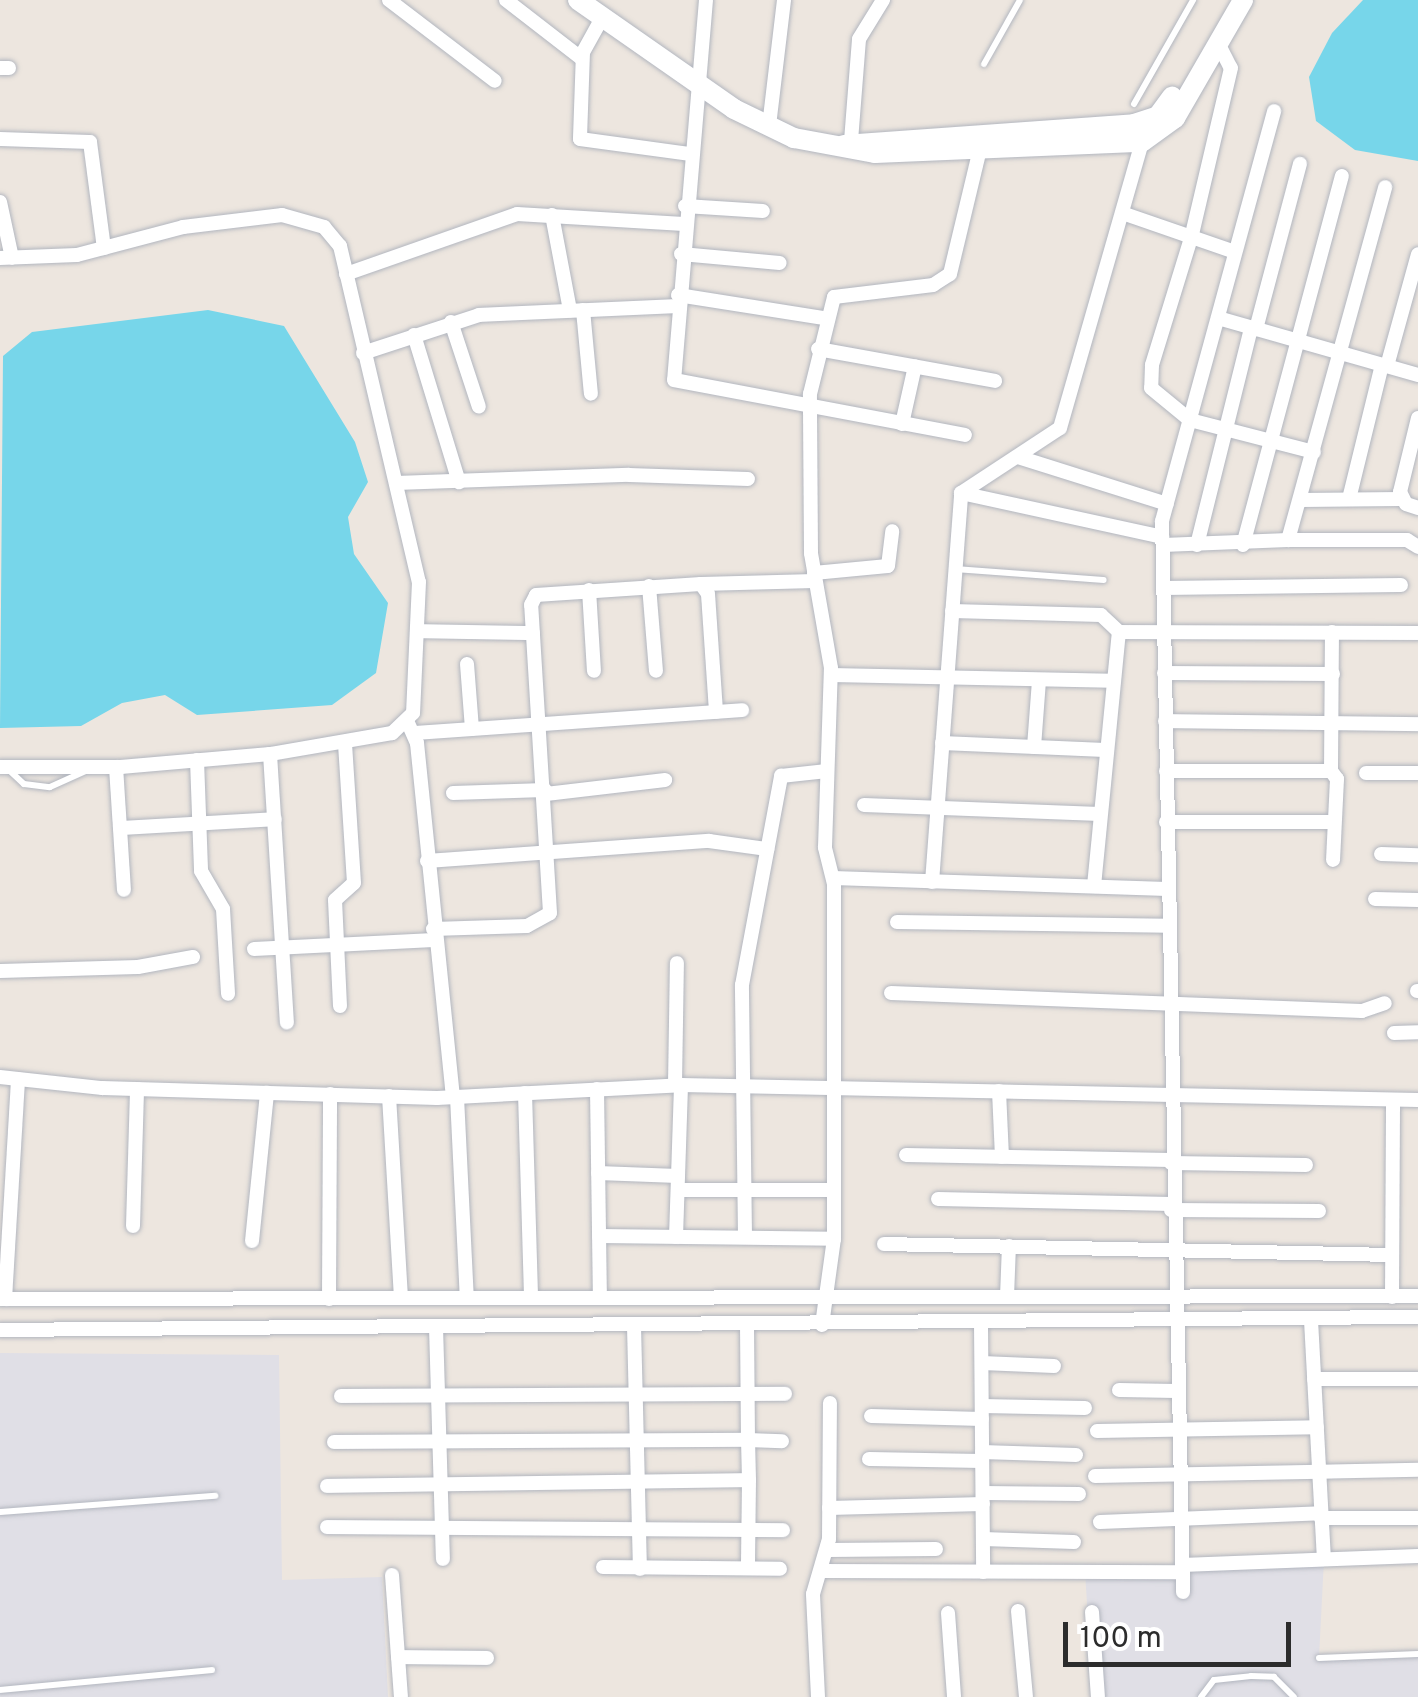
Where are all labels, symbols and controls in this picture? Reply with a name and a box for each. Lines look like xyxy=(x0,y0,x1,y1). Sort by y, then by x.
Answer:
scale bar xyxy=(1068,1602,1296,1664)
text: 100 m xyxy=(1080,1621,1162,1658)

